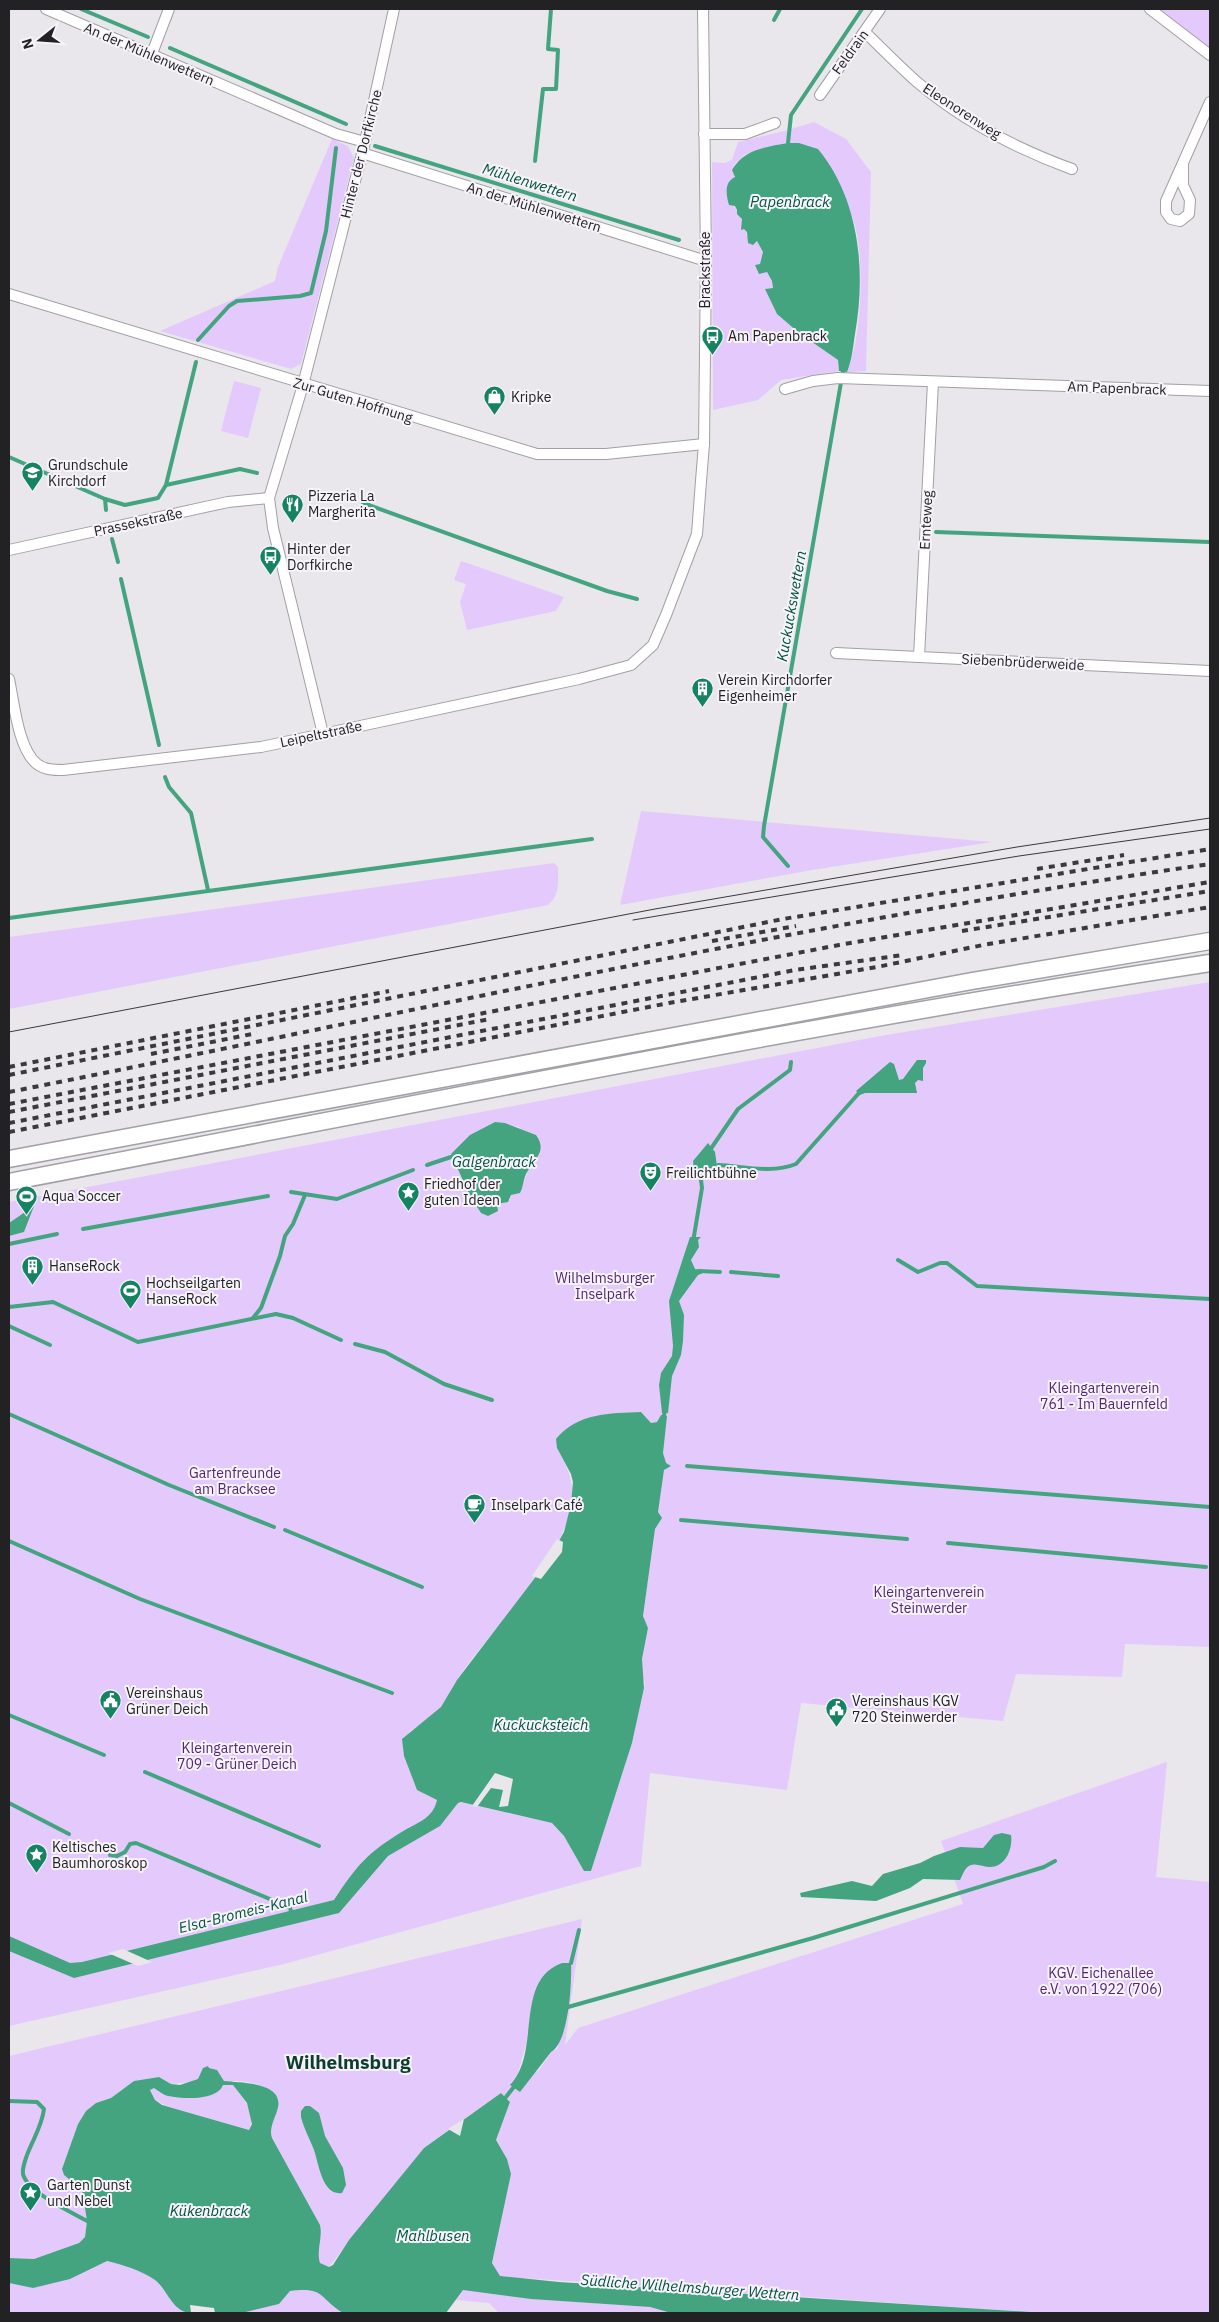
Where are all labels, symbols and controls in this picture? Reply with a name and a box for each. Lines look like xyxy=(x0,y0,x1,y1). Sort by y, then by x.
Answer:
north arrow xyxy=(15,15,65,65)
street label: An der Mühlenwettern xyxy=(81,18,217,90)
street label: Feldrain xyxy=(828,26,872,78)
text: N xyxy=(17,36,38,51)
street label: Eleonorenweg xyxy=(919,79,1005,143)
street label: Hinter der Dorfkirche xyxy=(336,87,386,220)
water label: Mühlenwettern xyxy=(480,159,580,205)
street label: An der Mühlenwettern xyxy=(464,178,604,236)
water label: Papenbrack xyxy=(750,192,830,211)
street label: Brackstraße xyxy=(696,231,714,308)
bus stop icon: Am Papenbrack xyxy=(700,324,724,355)
place label: Am Papenbrack xyxy=(728,327,828,345)
street label: Zur Guten Hoffnung xyxy=(291,373,415,427)
street label: Am Papenbrack xyxy=(1067,377,1167,399)
shop icon: Kripke xyxy=(483,385,507,416)
place label: Kripke xyxy=(511,388,552,406)
place label: Grundschule Kirchdorf xyxy=(48,456,128,490)
school or university icon: Grundschule Kirchdorf xyxy=(20,461,44,492)
place label: Pizzeria La Margherita xyxy=(308,487,376,521)
street label: Ernteweg xyxy=(915,489,937,550)
restaurant icon: Pizzeria La Margherita xyxy=(280,492,304,523)
street label: Prassekstraße xyxy=(92,504,184,540)
place label: Hinter der Dorfkirche xyxy=(287,540,353,574)
bus stop icon: Hinter der Dorfkirche xyxy=(259,545,283,576)
water label: Kuckuckswettern xyxy=(772,549,810,663)
street label: Siebenbrüderweide xyxy=(961,650,1085,674)
place label: Verein Kirchdorfer Eigenheimer xyxy=(718,671,832,705)
building icon: Verein Kirchdorfer Eigenheimer xyxy=(690,676,714,707)
street label: Leipeltstraße xyxy=(278,716,364,751)
water label: Galgenbrack xyxy=(452,1152,536,1171)
theatre icon: Freilichtbühne xyxy=(638,1161,662,1192)
place label: Freilichtbühne xyxy=(666,1164,757,1182)
place label: Friedhof der guten Ideen xyxy=(424,1175,500,1209)
place icon: Friedhof der guten Ideen xyxy=(396,1180,420,1211)
sports icon: Aqua Soccer xyxy=(14,1184,38,1215)
place label: Aqua Soccer xyxy=(42,1187,121,1205)
building icon: HanseRock xyxy=(21,1254,45,1285)
place label: HanseRock xyxy=(49,1257,120,1275)
park label: Wilhelmsburger Inselpark xyxy=(555,1269,655,1303)
place label: Hochseilgarten HanseRock xyxy=(146,1274,241,1308)
sports icon: Hochseilgarten HanseRock xyxy=(118,1279,142,1310)
park label: Kleingartenverein 761 - Im Bauernfeld xyxy=(1040,1379,1168,1413)
park label: Gartenfreunde am Bracksee xyxy=(189,1464,281,1498)
cafe icon: Inselpark Café xyxy=(463,1493,487,1524)
place label: Inselpark Café xyxy=(491,1496,583,1514)
park label: Kleingartenverein Steinwerder xyxy=(874,1583,984,1617)
place label: Vereinshaus Grüner Deich xyxy=(126,1684,208,1718)
public building icon: Vereinshaus Grüner Deich xyxy=(98,1689,122,1720)
place label: Vereinshaus KGV 720 Steinwerder xyxy=(852,1692,959,1726)
public building icon: Vereinshaus KGV 720 Steinwerder xyxy=(824,1697,848,1728)
water label: Kuckucksteich xyxy=(494,1715,588,1734)
park label: Kleingartenverein 709 - Grüner Deich xyxy=(177,1739,297,1773)
place label: Keltisches Baumhoroskop xyxy=(52,1838,147,1872)
place icon: Keltisches Baumhoroskop xyxy=(24,1843,48,1874)
water label: Elsa-Bromeis-Kanal xyxy=(176,1887,310,1937)
park label: KGV. Eichenallee e.V. von 1922 (706) xyxy=(1040,1964,1162,1998)
district label: Wilhelmsburg xyxy=(286,2050,411,2074)
place label: Garten Dunst und Nebel xyxy=(47,2176,130,2210)
place icon: Garten Dunst und Nebel xyxy=(19,2181,43,2212)
water label: Kükenbrack xyxy=(170,2201,248,2220)
water label: Mahlbusen xyxy=(396,2226,470,2245)
water label: Südliche Wilhelmsburger Wettern xyxy=(580,2270,800,2304)

